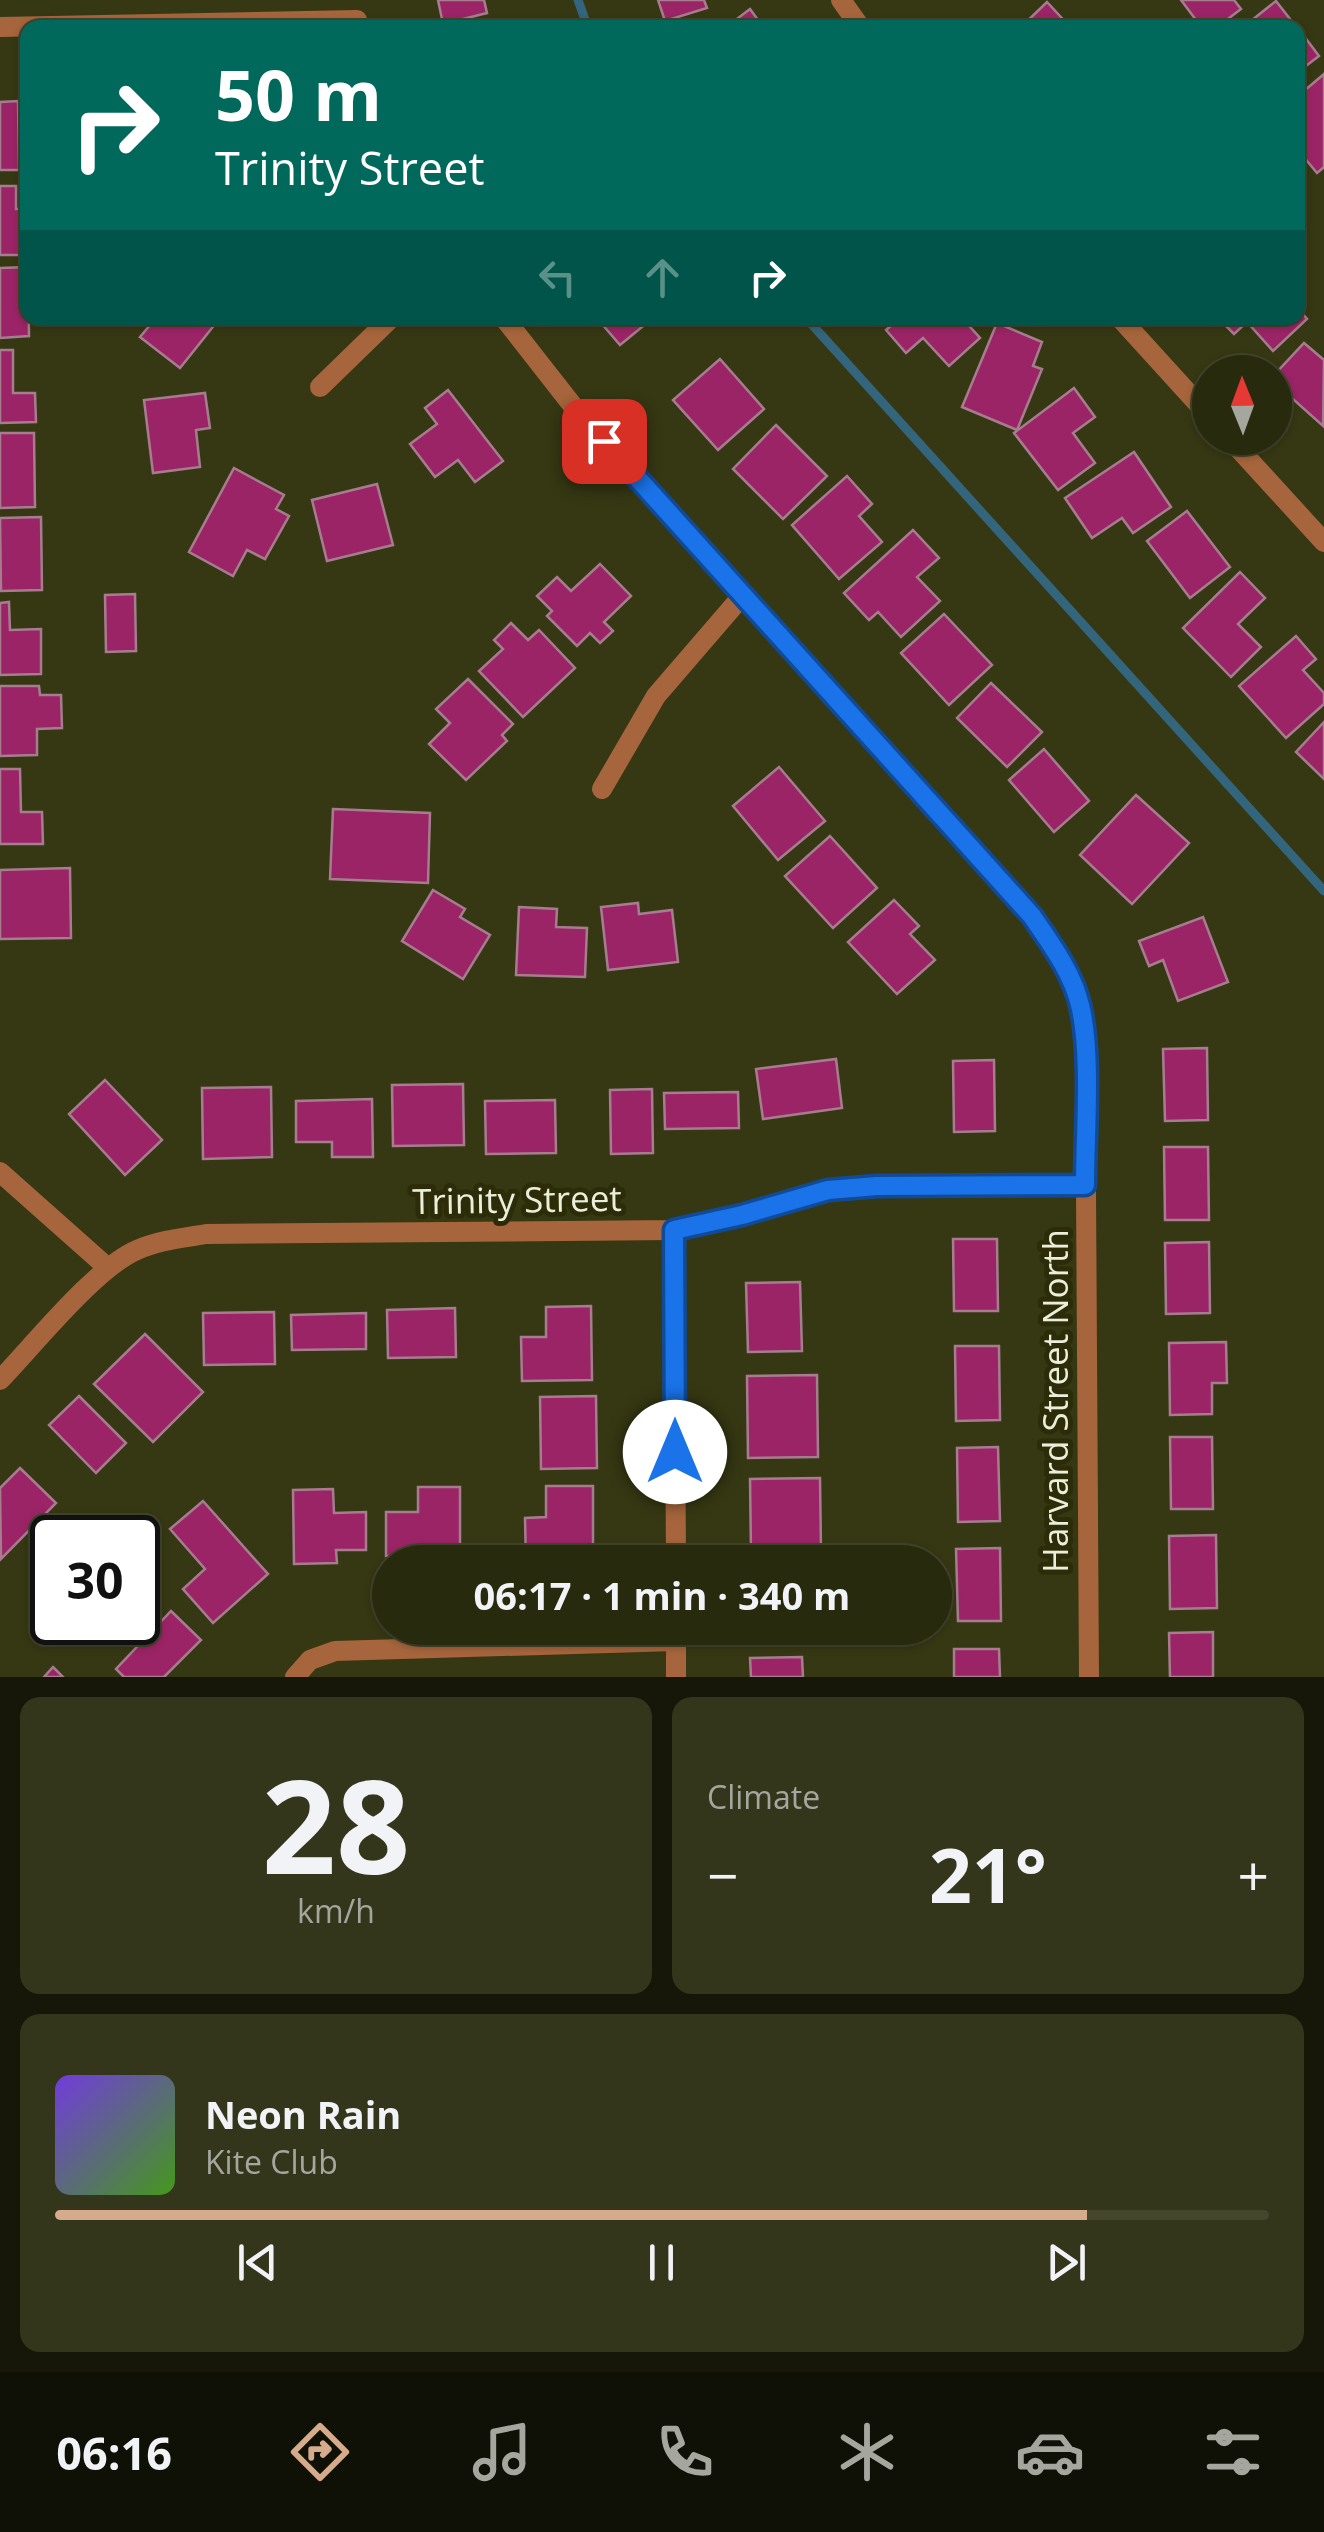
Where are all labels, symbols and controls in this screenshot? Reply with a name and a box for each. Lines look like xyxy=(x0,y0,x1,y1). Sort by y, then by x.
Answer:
text: 50 m xyxy=(215,46,382,142)
icon: right xyxy=(50,60,180,190)
text: Trinity Street xyxy=(215,137,484,198)
icon: left xyxy=(530,250,585,305)
icon: ahead xyxy=(635,250,690,305)
icon: right xyxy=(740,250,795,305)
north arrow xyxy=(1192,355,1292,455)
map controls xyxy=(1192,355,1292,455)
pin xyxy=(562,399,647,484)
icon: arrive xyxy=(577,414,632,469)
street label: Trinity Street xyxy=(412,1174,622,1224)
street label: Harvard Street North xyxy=(1031,1229,1078,1573)
position arrow xyxy=(623,1400,727,1504)
speed limit sign: 30 xyxy=(30,1515,160,1645)
text: 06:17 · 1 min · 340 m xyxy=(474,1569,850,1621)
text: 28 xyxy=(262,1735,410,1912)
text: Climate xyxy=(707,1775,820,1818)
text: 21° xyxy=(929,1823,1047,1925)
text: − xyxy=(707,1837,738,1912)
text: + xyxy=(1238,1837,1269,1912)
text: km/h xyxy=(297,1889,375,1932)
text: Neon Rain xyxy=(205,2088,401,2140)
text: Kite Club xyxy=(205,2140,338,2183)
icon: previous xyxy=(230,2235,285,2290)
icon: pause xyxy=(634,2235,689,2290)
icon: next xyxy=(1039,2235,1094,2290)
icon: directions xyxy=(285,2417,355,2487)
icon: music xyxy=(467,2417,537,2487)
icon: phone xyxy=(650,2417,720,2487)
icon: climate xyxy=(832,2417,902,2487)
icon: car xyxy=(1015,2417,1085,2487)
icon: filters xyxy=(1198,2417,1268,2487)
text: 06:16 xyxy=(56,2422,172,2483)

